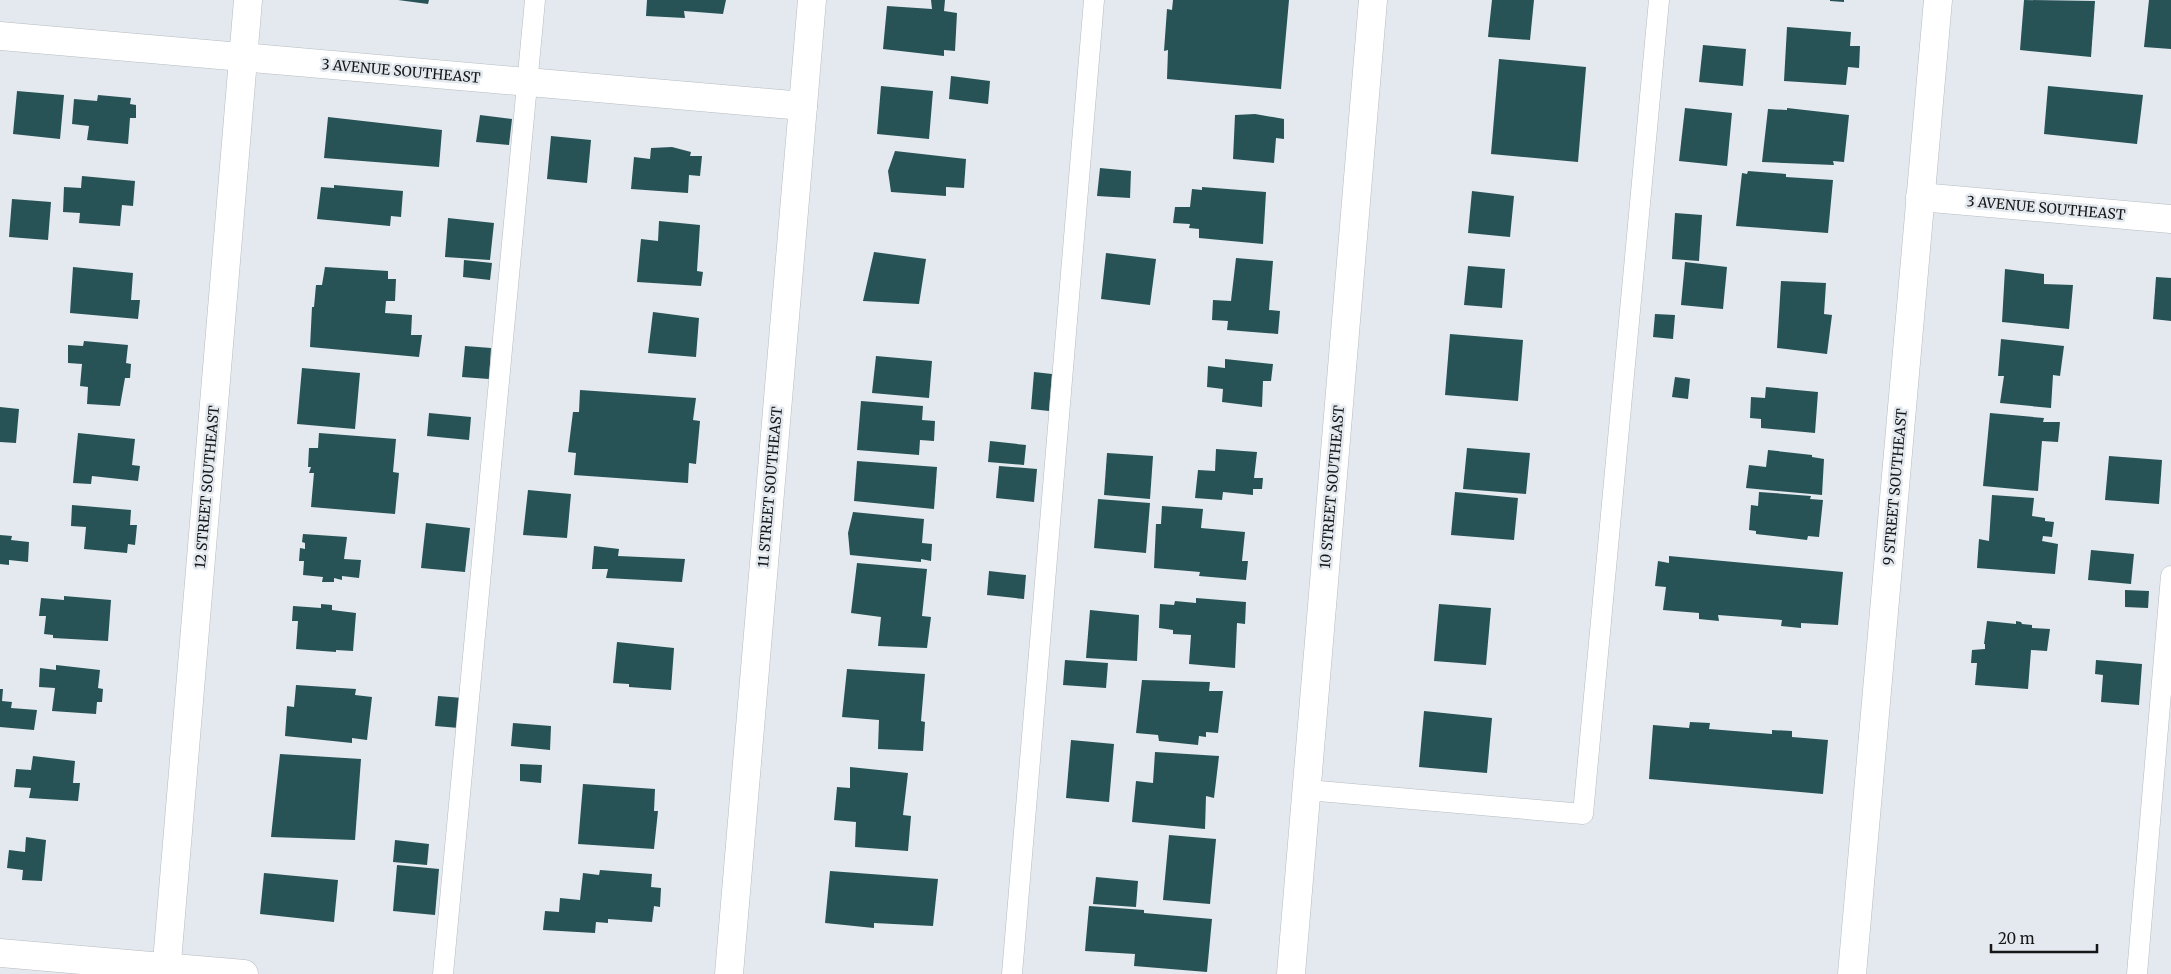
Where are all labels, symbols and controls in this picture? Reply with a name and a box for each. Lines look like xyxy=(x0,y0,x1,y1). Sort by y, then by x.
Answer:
street label: 3 AVENUE SOUTHEAST xyxy=(321,55,481,87)
street label: 3 AVENUE SOUTHEAST xyxy=(1966,192,2126,224)
street label: 10 STREET SOUTHEAST xyxy=(1316,404,1348,569)
street label: 12 STREET SOUTHEAST xyxy=(191,405,223,569)
street label: 11 STREET SOUTHEAST xyxy=(754,406,786,568)
street label: 9 STREET SOUTHEAST xyxy=(1879,408,1911,566)
scale bar xyxy=(1991,922,2097,954)
text: 20 m xyxy=(1998,929,2035,948)

